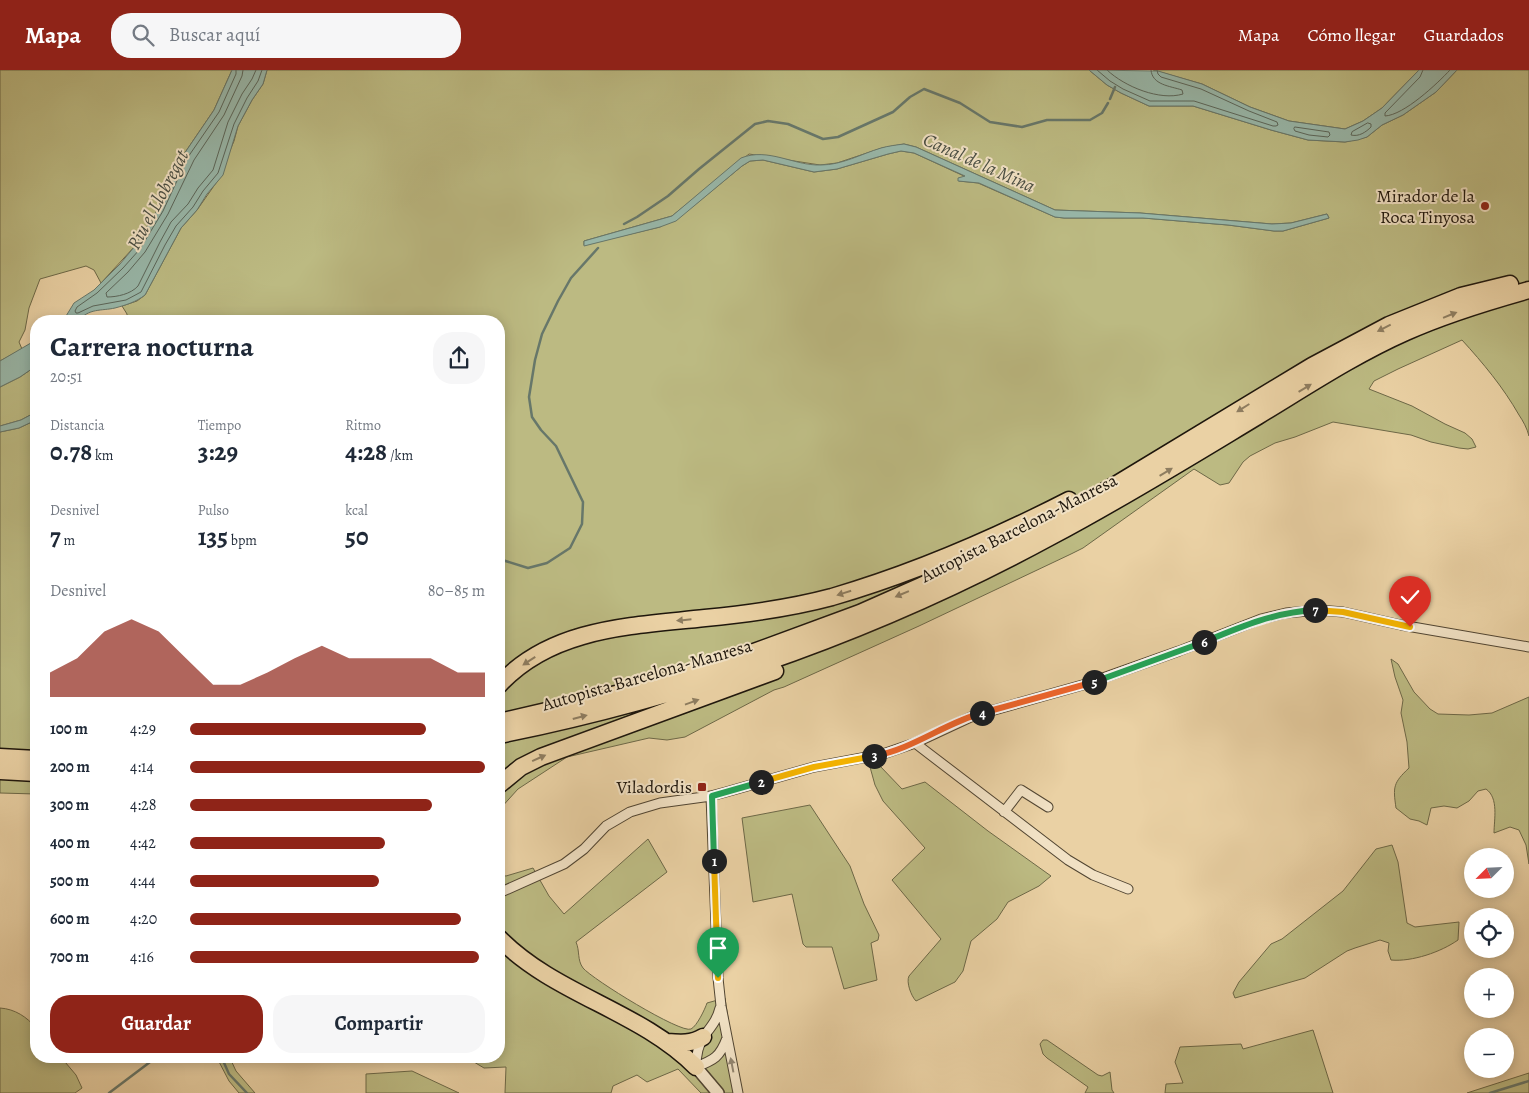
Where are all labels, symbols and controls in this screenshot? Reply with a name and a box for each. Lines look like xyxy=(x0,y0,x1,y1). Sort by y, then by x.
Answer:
search box xyxy=(111,13,461,58)
text: Mapa xyxy=(25,19,81,51)
icon: search xyxy=(129,21,157,49)
text: Buscar aquí xyxy=(169,22,260,48)
text: Mapa xyxy=(1238,23,1279,47)
text: Cómo llegar xyxy=(1307,23,1396,47)
text: Guardados xyxy=(1424,23,1504,47)
water label: Canal de la Mina xyxy=(919,127,1039,199)
water label: Riu el Llobregat xyxy=(121,144,196,254)
place label: Mirador de la Roca Tinyosa xyxy=(1377,184,1476,229)
marker: Mirador de la Roca Tinyosa xyxy=(1479,200,1491,212)
one-way arrow xyxy=(1442,311,1457,318)
one-way arrow xyxy=(1376,324,1391,332)
text: Carrera nocturna xyxy=(50,328,254,366)
button: share xyxy=(433,332,485,384)
text: 20:51 xyxy=(50,366,82,388)
one-way arrow xyxy=(1298,383,1311,392)
one-way arrow xyxy=(1236,404,1249,413)
text: Distancia xyxy=(50,416,105,435)
text: Tiempo xyxy=(198,416,241,435)
text: Ritmo xyxy=(345,416,381,435)
text: 0.78 xyxy=(50,435,92,469)
text: 3:29 xyxy=(198,435,238,469)
text: 4:28 xyxy=(345,435,387,469)
text: km xyxy=(92,446,114,465)
text: /km xyxy=(387,446,413,465)
one-way arrow xyxy=(1159,467,1172,476)
street label: Autopista Barcelona-Manresa xyxy=(916,468,1122,588)
text: Desnivel xyxy=(50,501,99,520)
text: Pulso xyxy=(198,501,229,520)
text: kcal xyxy=(345,501,368,520)
text: 7 xyxy=(50,520,61,554)
text: 135 xyxy=(198,520,228,554)
text: 50 xyxy=(345,520,369,554)
text: m xyxy=(61,531,75,550)
text: bpm xyxy=(228,531,257,550)
pin xyxy=(1389,576,1431,627)
text: Desnivel xyxy=(50,580,106,602)
text: 80–85 m xyxy=(428,580,485,602)
icon: check xyxy=(1396,583,1424,611)
one-way arrow xyxy=(836,589,851,597)
one-way arrow xyxy=(895,591,909,599)
pin: 7 xyxy=(1302,598,1328,622)
text: 7 xyxy=(1313,601,1318,620)
one-way arrow xyxy=(675,617,691,625)
pin: 6 xyxy=(1192,630,1216,654)
street label: Autopista Barcelona-Manresa xyxy=(538,633,755,717)
text: 6 xyxy=(1201,633,1208,652)
one-way arrow xyxy=(522,656,535,666)
pin: 5 xyxy=(1082,670,1106,694)
text: 5 xyxy=(1092,673,1097,692)
one-way arrow xyxy=(684,698,699,705)
pin: 4 xyxy=(970,700,994,726)
text: 4 xyxy=(979,704,986,723)
one-way arrow xyxy=(573,713,588,721)
text: 100 m xyxy=(50,718,88,740)
text: 4:29 xyxy=(130,718,156,740)
pin: 3 xyxy=(862,744,886,768)
text: 3 xyxy=(871,747,878,766)
one-way arrow xyxy=(532,754,546,762)
text: 200 m xyxy=(50,756,90,778)
text: 4:14 xyxy=(130,756,154,778)
pin: 2 xyxy=(748,770,774,794)
text: 2 xyxy=(758,773,765,792)
place label: Viladordis xyxy=(616,775,692,799)
marker: Viladordis xyxy=(696,781,708,793)
text: 300 m xyxy=(50,794,89,816)
text: 4:28 xyxy=(130,794,156,816)
text: 400 m xyxy=(50,832,90,854)
text: 4:42 xyxy=(130,832,156,854)
pin: 1 xyxy=(702,848,726,874)
north arrow xyxy=(1464,848,1514,898)
map controls xyxy=(1464,848,1514,1078)
text: 1 xyxy=(712,852,717,871)
text: 500 m xyxy=(50,870,89,892)
text: 4:44 xyxy=(130,870,156,892)
text: 600 m xyxy=(50,908,90,930)
text: 4:20 xyxy=(130,908,157,930)
button: locate xyxy=(1464,908,1514,958)
pin xyxy=(697,927,739,978)
icon: arrive xyxy=(704,934,732,962)
text: 700 m xyxy=(50,946,89,968)
text: 4:16 xyxy=(130,946,154,968)
button: + xyxy=(1464,968,1514,1018)
button: Guardar xyxy=(50,995,263,1053)
button: Compartir xyxy=(273,995,485,1053)
button: − xyxy=(1464,1028,1514,1078)
one-way arrow xyxy=(728,1057,736,1073)

